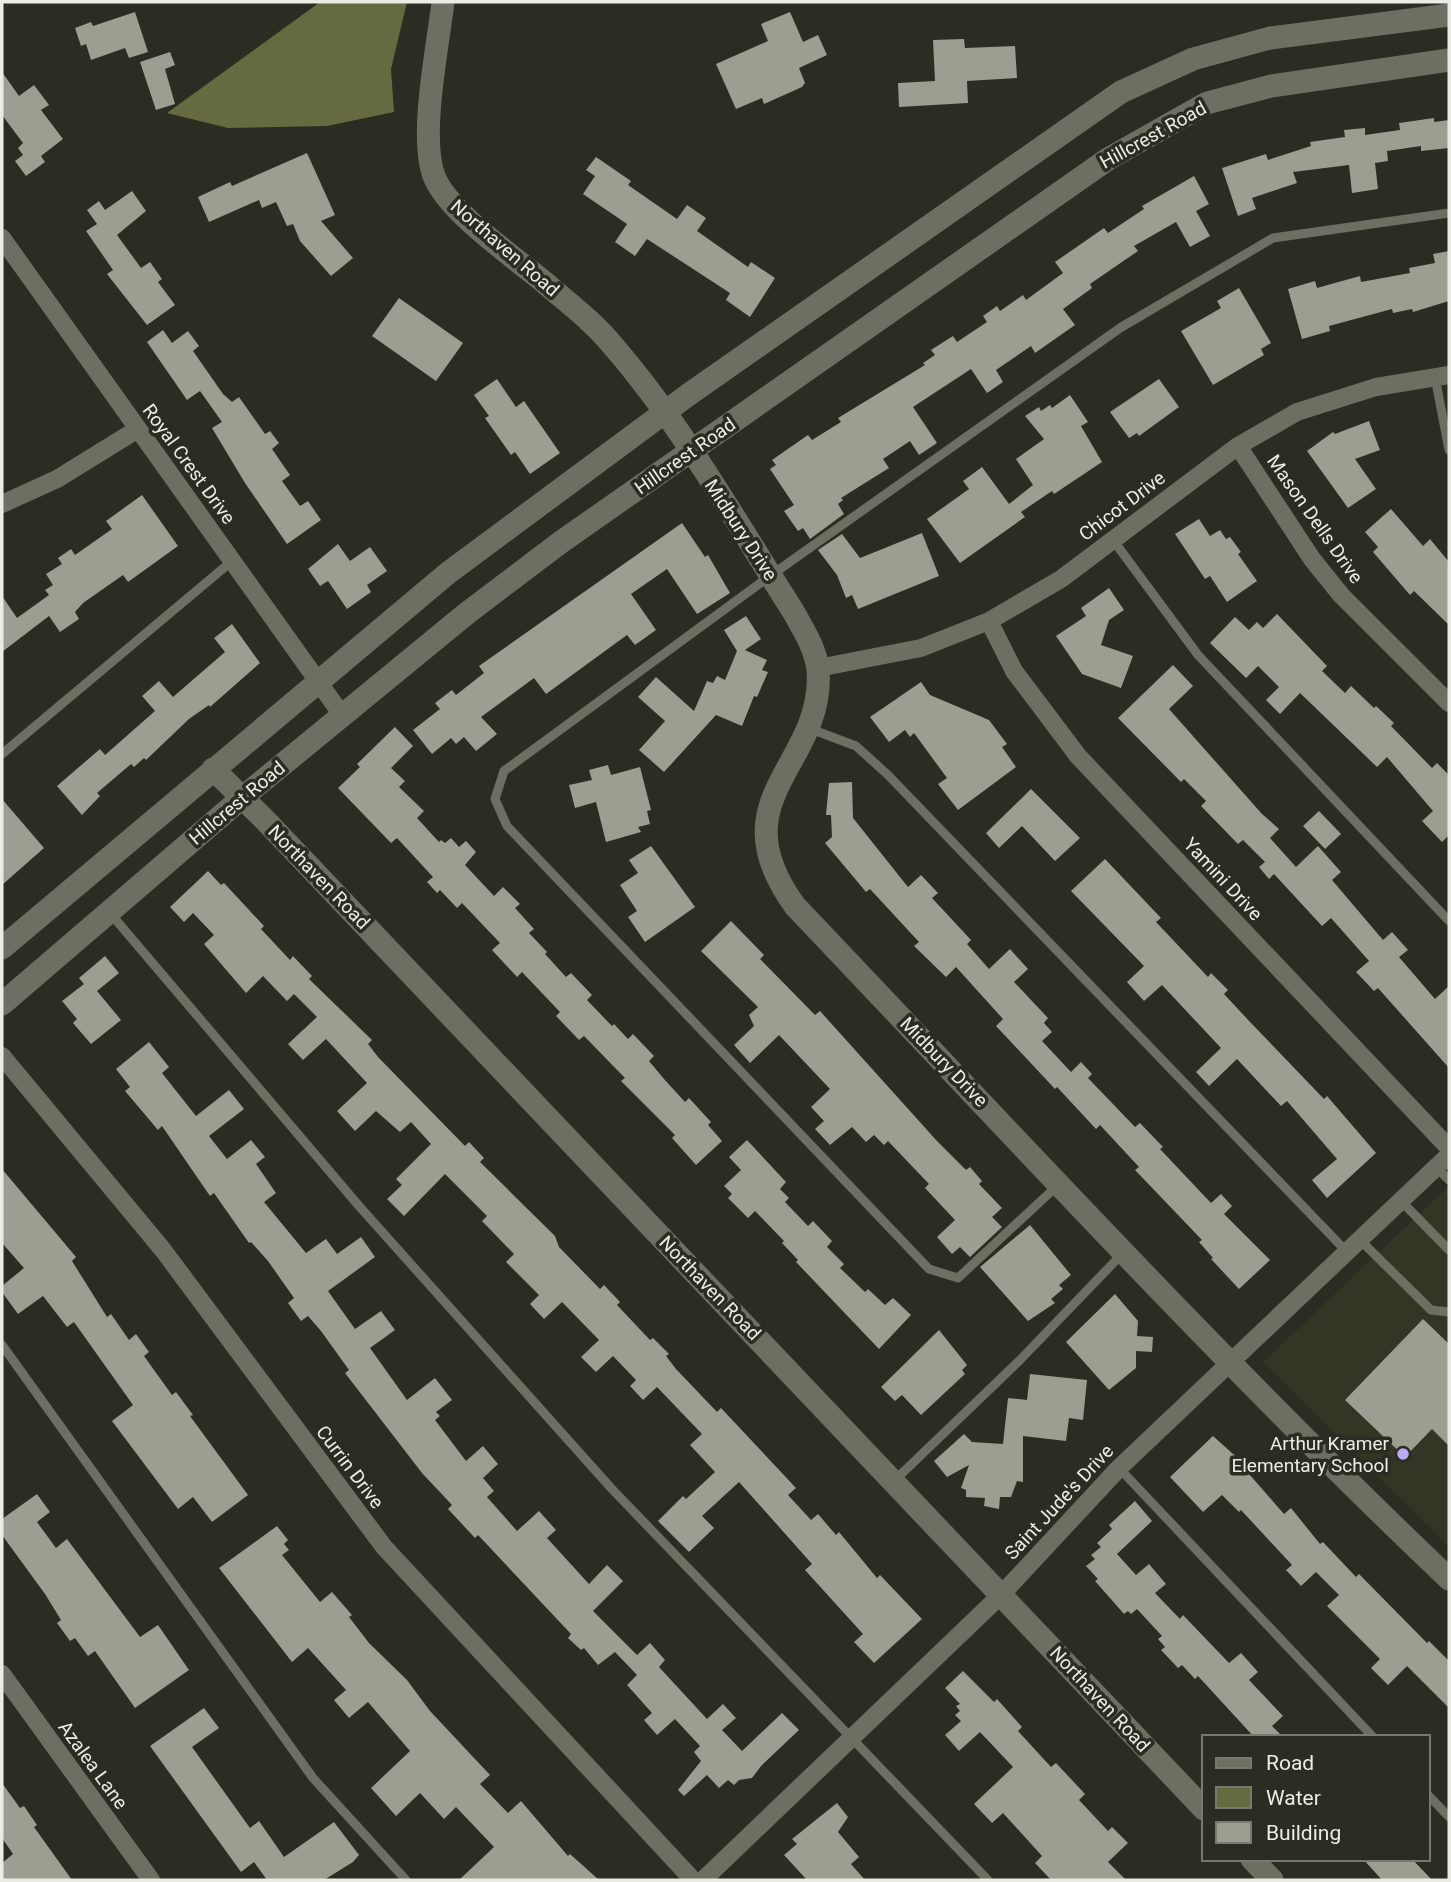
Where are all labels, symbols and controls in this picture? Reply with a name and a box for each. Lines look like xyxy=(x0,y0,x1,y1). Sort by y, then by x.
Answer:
street label: Hillcrest Road xyxy=(1096,96,1210,174)
street label: Northaven Road xyxy=(446,195,564,301)
street label: Royal Crest Drive xyxy=(138,399,240,529)
street label: Hillcrest Road xyxy=(630,413,740,499)
street label: Mason Dells Drive xyxy=(1262,450,1368,588)
street label: Chicot Drive xyxy=(1074,466,1170,546)
street label: Midbury Drive xyxy=(700,475,782,585)
street label: Hillcrest Road xyxy=(184,756,290,850)
street label: Northaven Road xyxy=(263,820,375,934)
street label: Yamini Drive xyxy=(1179,833,1267,925)
street label: Midbury Drive xyxy=(895,1012,993,1112)
street label: Northaven Road xyxy=(654,1231,766,1345)
street label: Currin Drive xyxy=(311,1421,389,1513)
place label: Arthur Kramer Elementary School xyxy=(1231,1432,1390,1477)
street label: Saint Jude's Drive xyxy=(1000,1440,1118,1564)
marker: Arthur Kramer Elementary School xyxy=(1395,1446,1411,1462)
street label: Northaven Road xyxy=(1045,1641,1155,1757)
street label: Azalea Lane xyxy=(53,1717,133,1813)
legend xyxy=(1202,1735,1430,1861)
text: Road xyxy=(1266,1751,1314,1775)
text: Water xyxy=(1266,1786,1321,1810)
text: Building xyxy=(1266,1821,1341,1845)

